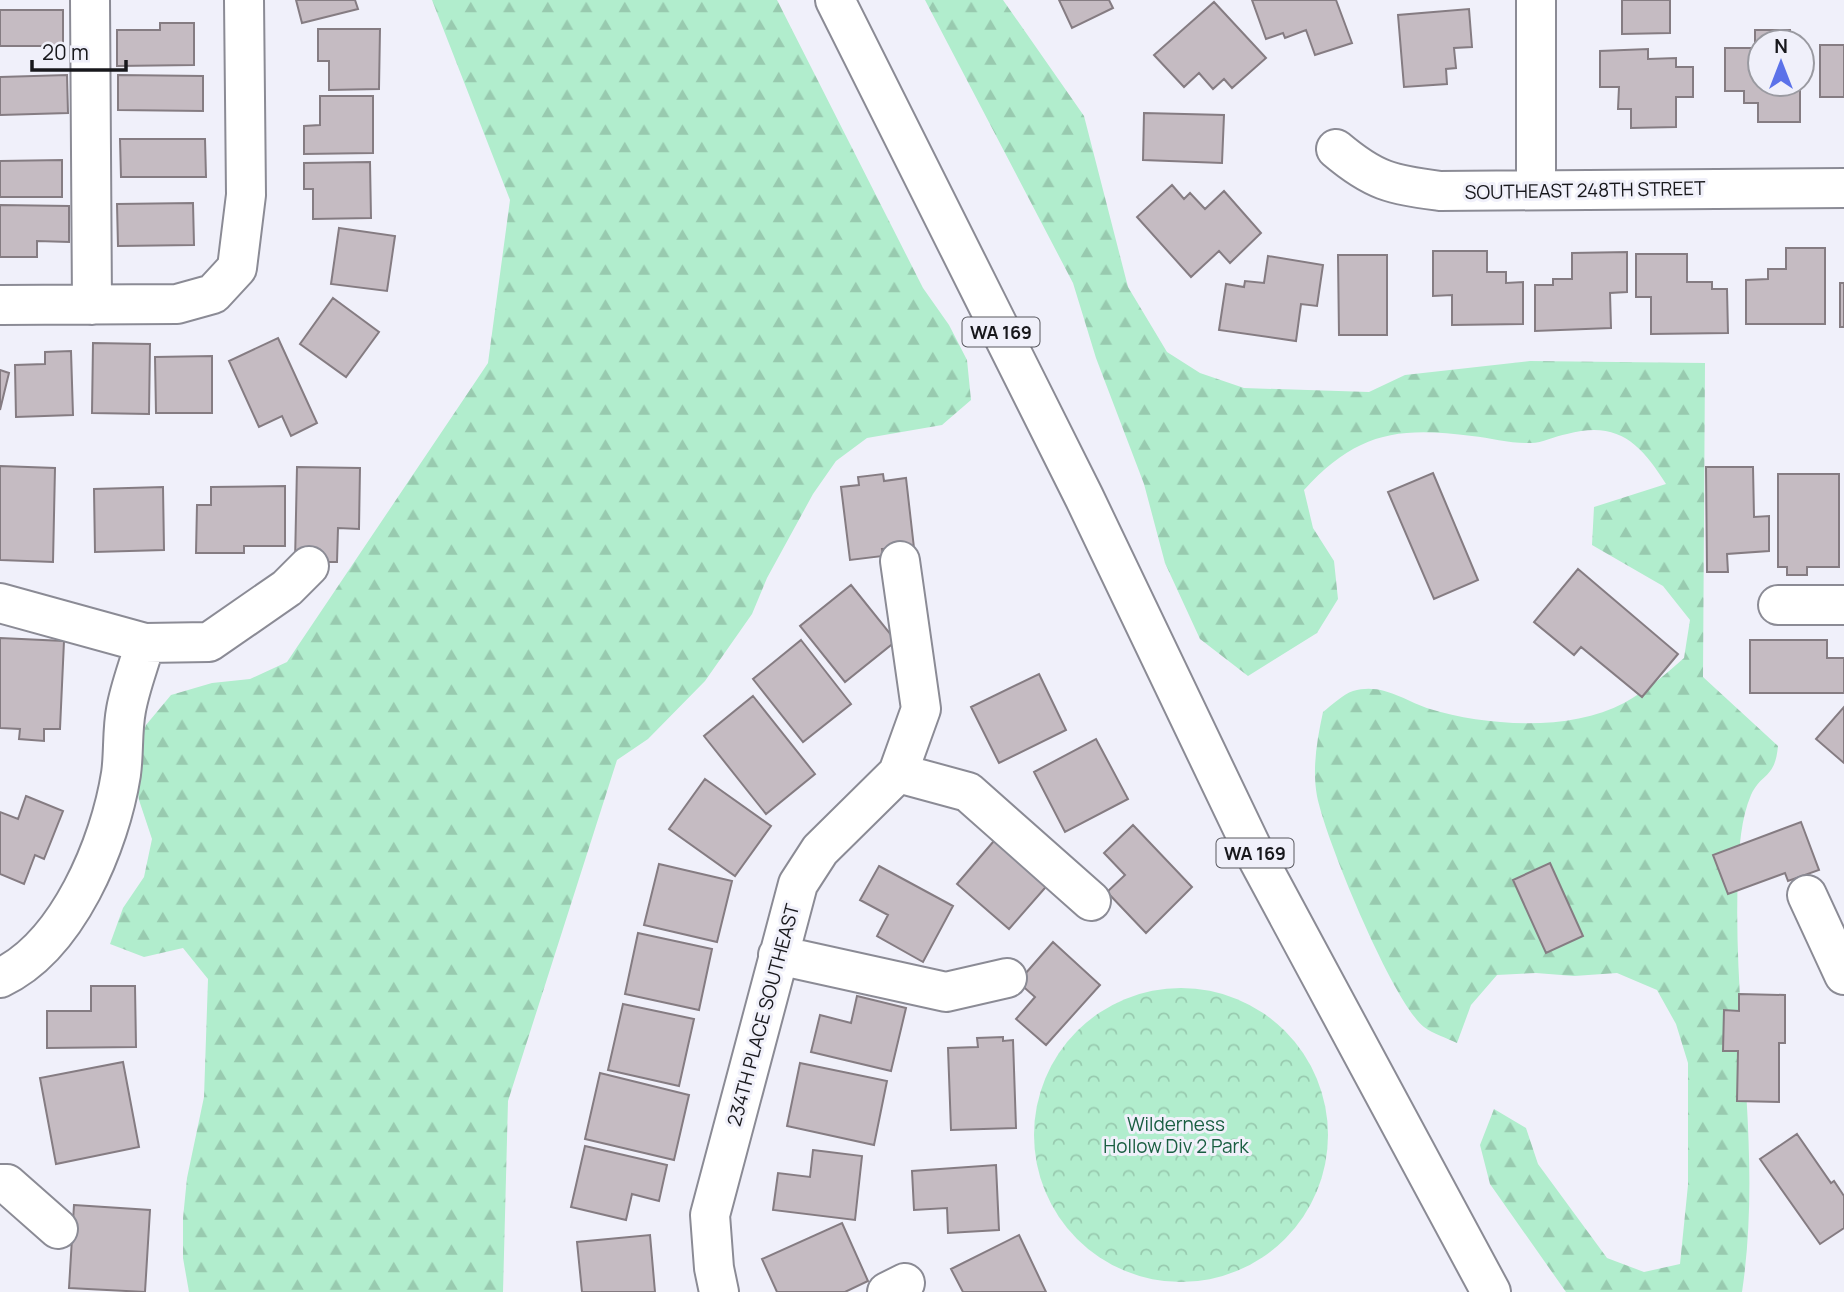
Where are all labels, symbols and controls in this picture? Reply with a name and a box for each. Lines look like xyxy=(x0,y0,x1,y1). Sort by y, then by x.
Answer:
scale bar xyxy=(32,28,126,72)
north arrow xyxy=(1746,28,1816,98)
text: N xyxy=(1774,33,1788,59)
text: 20 m xyxy=(42,38,89,66)
street label: SOUTHEAST 248TH STREET xyxy=(1464,175,1706,205)
road number: WA 169 xyxy=(962,318,1040,346)
road number: WA 169 xyxy=(1216,838,1294,868)
street label: 234TH PLACE SOUTHEAST xyxy=(721,900,805,1129)
park label: Wilderness Hollow Div 2 Park xyxy=(1103,1111,1249,1159)

